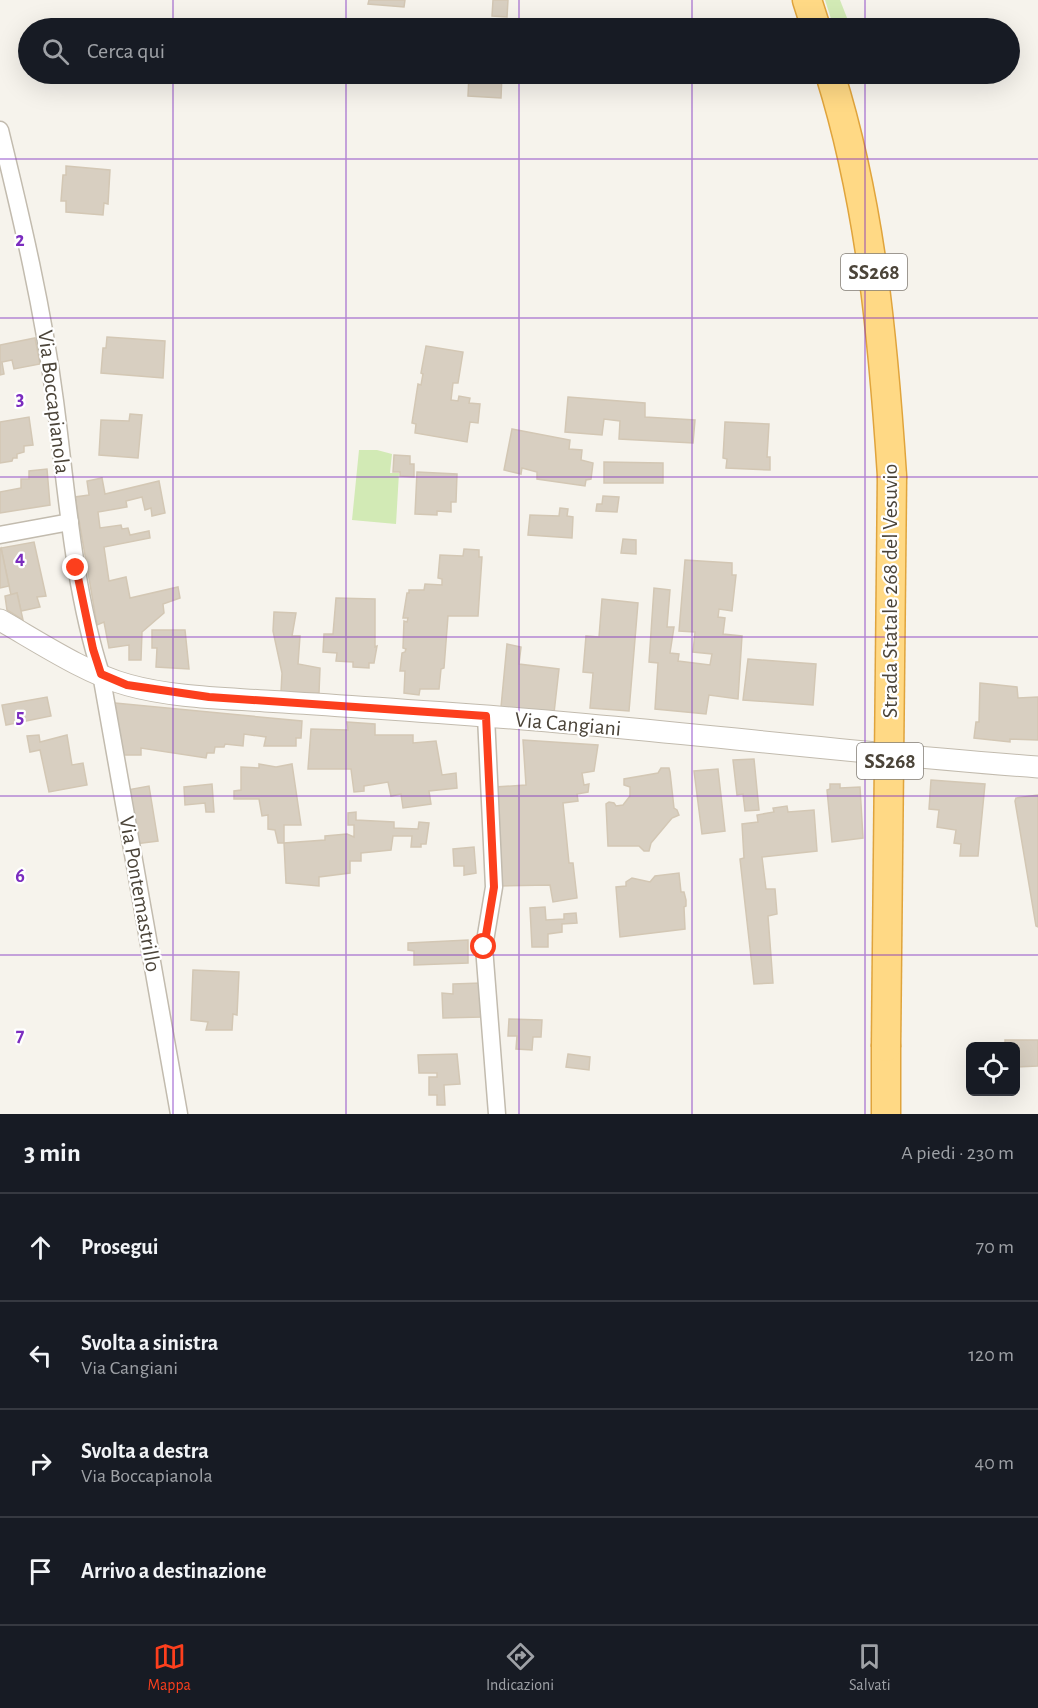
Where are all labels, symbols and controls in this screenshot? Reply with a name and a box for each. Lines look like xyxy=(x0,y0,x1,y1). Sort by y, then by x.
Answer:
search box xyxy=(18,18,1020,84)
icon: search xyxy=(39,35,72,68)
text: Cerca qui xyxy=(87,40,165,62)
text: 2 xyxy=(15,230,25,250)
road number: SS268 xyxy=(841,254,907,290)
street label: Via Boccapianola xyxy=(34,329,74,475)
text: 3 xyxy=(16,389,24,409)
street label: Strada Statale 268 del Vesuvio xyxy=(879,464,901,718)
text: 4 xyxy=(15,548,25,568)
route end xyxy=(62,554,88,580)
text: 5 xyxy=(16,707,24,727)
street label: Via Cangiani xyxy=(514,708,622,740)
road number: SS268 xyxy=(857,743,923,779)
street label: Via Pontemastrillo xyxy=(115,814,165,974)
text: 6 xyxy=(15,866,25,886)
route start xyxy=(470,933,496,959)
text: 7 xyxy=(16,1025,25,1045)
map controls xyxy=(966,1042,1020,1096)
button: locate xyxy=(966,1042,1020,1096)
text: 3 min xyxy=(24,1140,81,1166)
text: A piedi · 230 m xyxy=(901,1143,1014,1163)
icon: ahead xyxy=(24,1231,57,1264)
text: Prosegui xyxy=(81,1236,158,1258)
text: 70 m xyxy=(976,1237,1014,1257)
text: Svolta a sinistra xyxy=(81,1332,218,1354)
icon: left xyxy=(24,1339,57,1372)
text: 120 m xyxy=(968,1345,1014,1365)
text: Via Cangiani xyxy=(81,1358,178,1378)
text: Svolta a destra xyxy=(81,1440,209,1462)
icon: right xyxy=(24,1447,57,1480)
text: 40 m xyxy=(975,1453,1014,1473)
text: Via Boccapianola xyxy=(81,1466,213,1486)
icon: arrive xyxy=(24,1555,57,1588)
text: Arrivo a destinazione xyxy=(81,1560,266,1582)
tab: Mappa xyxy=(147,1640,191,1695)
tab: Indicazioni xyxy=(486,1640,554,1695)
tab: Salvati xyxy=(849,1640,891,1695)

